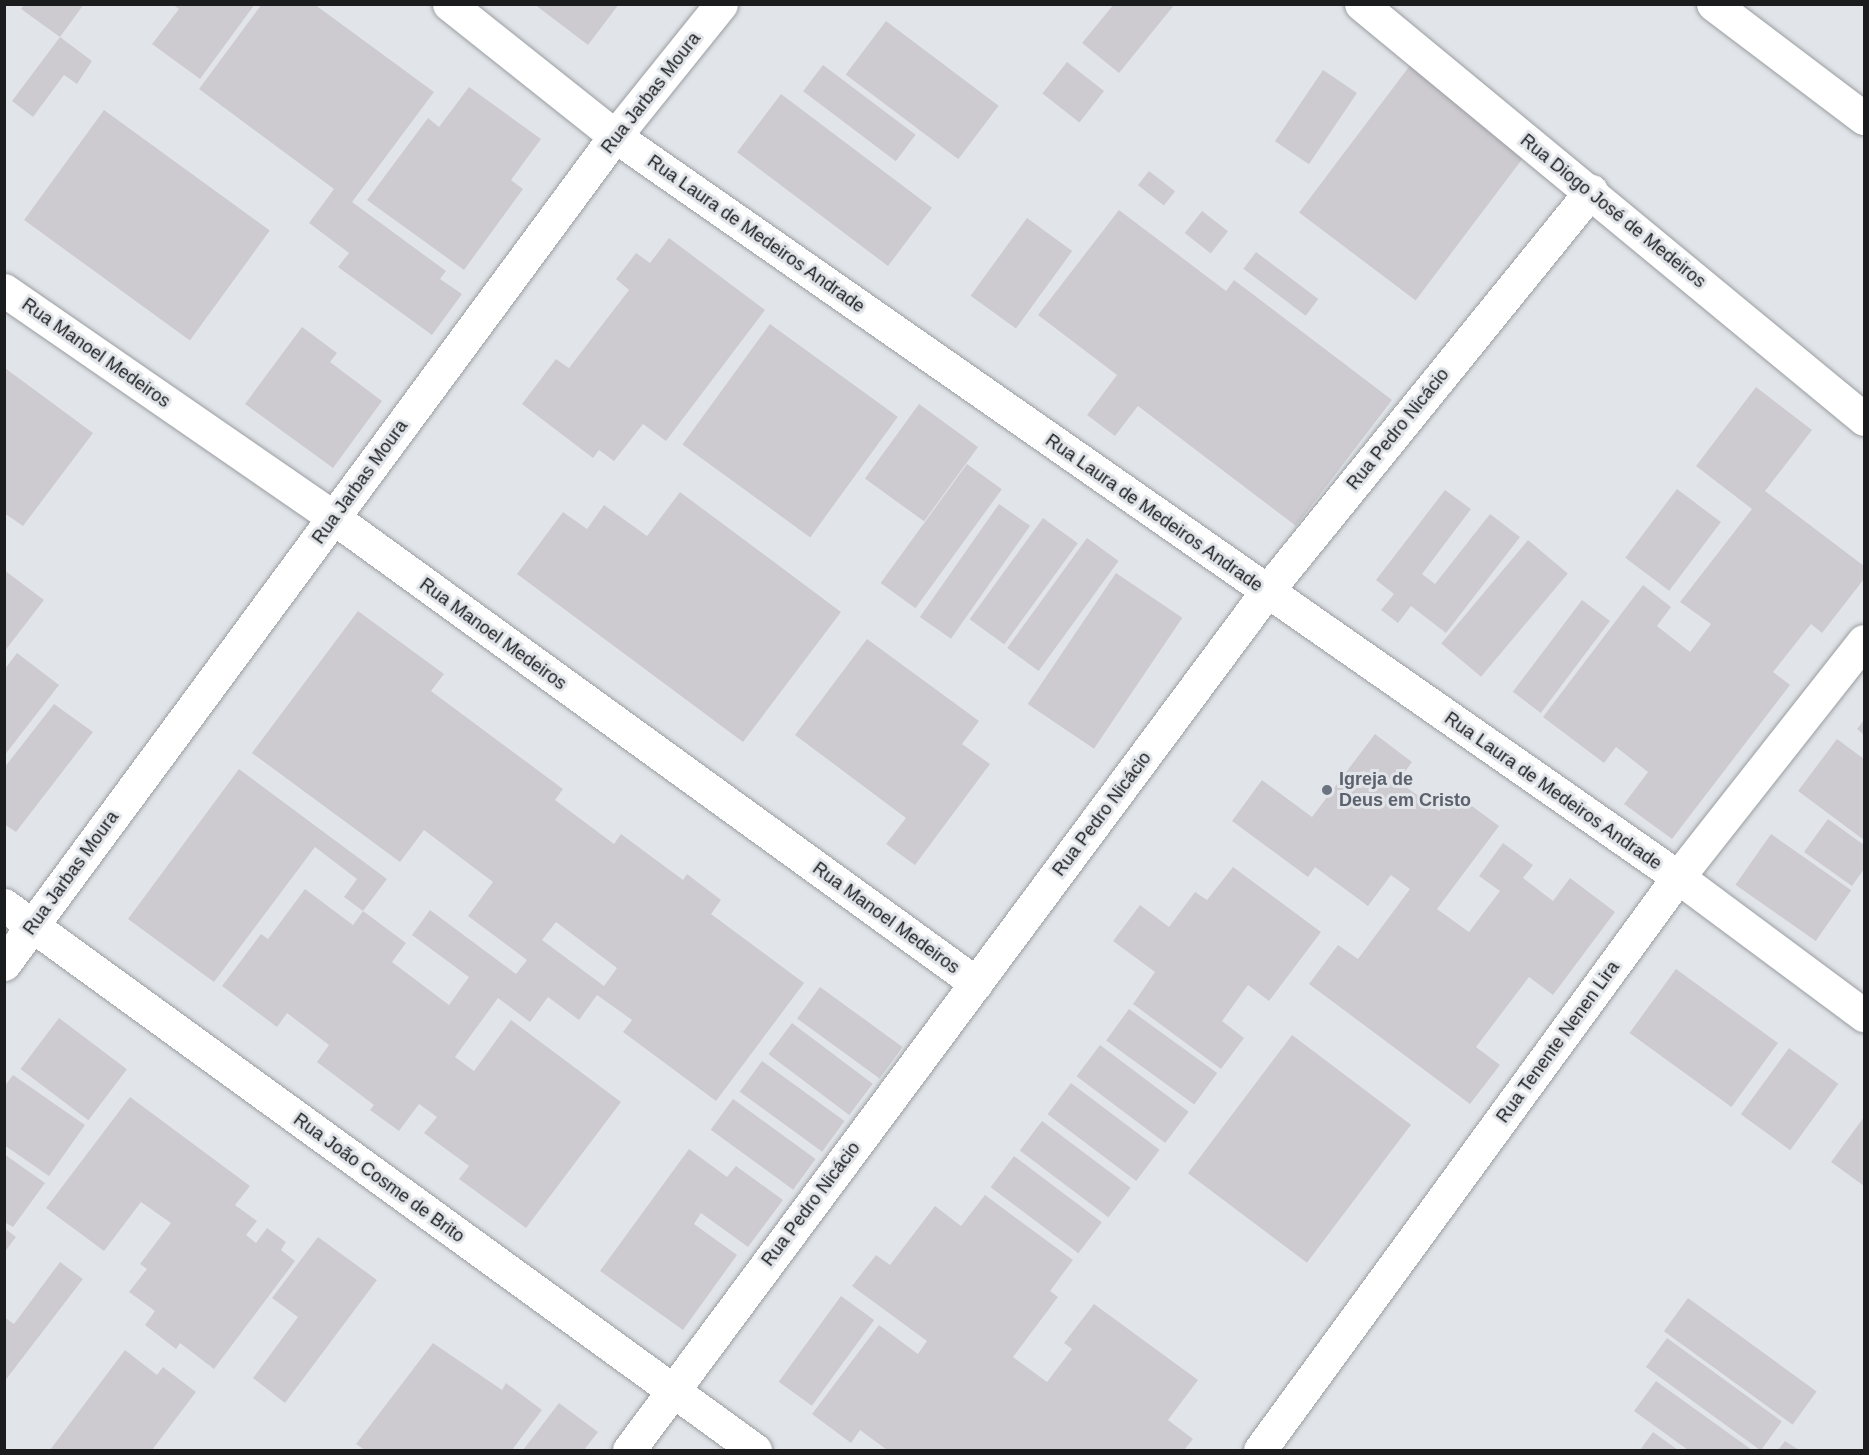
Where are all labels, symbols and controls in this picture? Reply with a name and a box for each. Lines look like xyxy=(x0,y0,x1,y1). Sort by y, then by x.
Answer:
street label: Rua Jarbas Moura xyxy=(597,28,705,158)
street label: Rua Diogo José de Medeiros xyxy=(1516,130,1710,292)
street label: Rua Laura de Medeiros Andrade xyxy=(643,150,869,318)
street label: Rua Manoel Medeiros xyxy=(18,294,174,412)
street label: Rua Pedro Nicácio xyxy=(1342,364,1454,494)
street label: Rua Jarbas Moura xyxy=(308,416,412,548)
street label: Rua Laura de Medeiros Andrade xyxy=(1041,429,1267,597)
street label: Rua Manoel Medeiros xyxy=(415,574,571,694)
street label: Rua Laura de Medeiros Andrade xyxy=(1440,707,1666,875)
street label: Rua Pedro Nicácio xyxy=(1048,748,1156,880)
place label: Igreja de Deus em Cristo xyxy=(1339,769,1471,812)
marker: Igreja de Deus em Cristo xyxy=(1320,783,1334,797)
street label: Rua Jarbas Moura xyxy=(19,807,123,939)
street label: Rua Manoel Medeiros xyxy=(808,858,964,978)
street label: Rua Tenente Nenen Lira xyxy=(1492,957,1624,1127)
street label: Rua João Cosme de Brito xyxy=(289,1109,469,1247)
street label: Rua Pedro Nicácio xyxy=(757,1138,865,1270)

